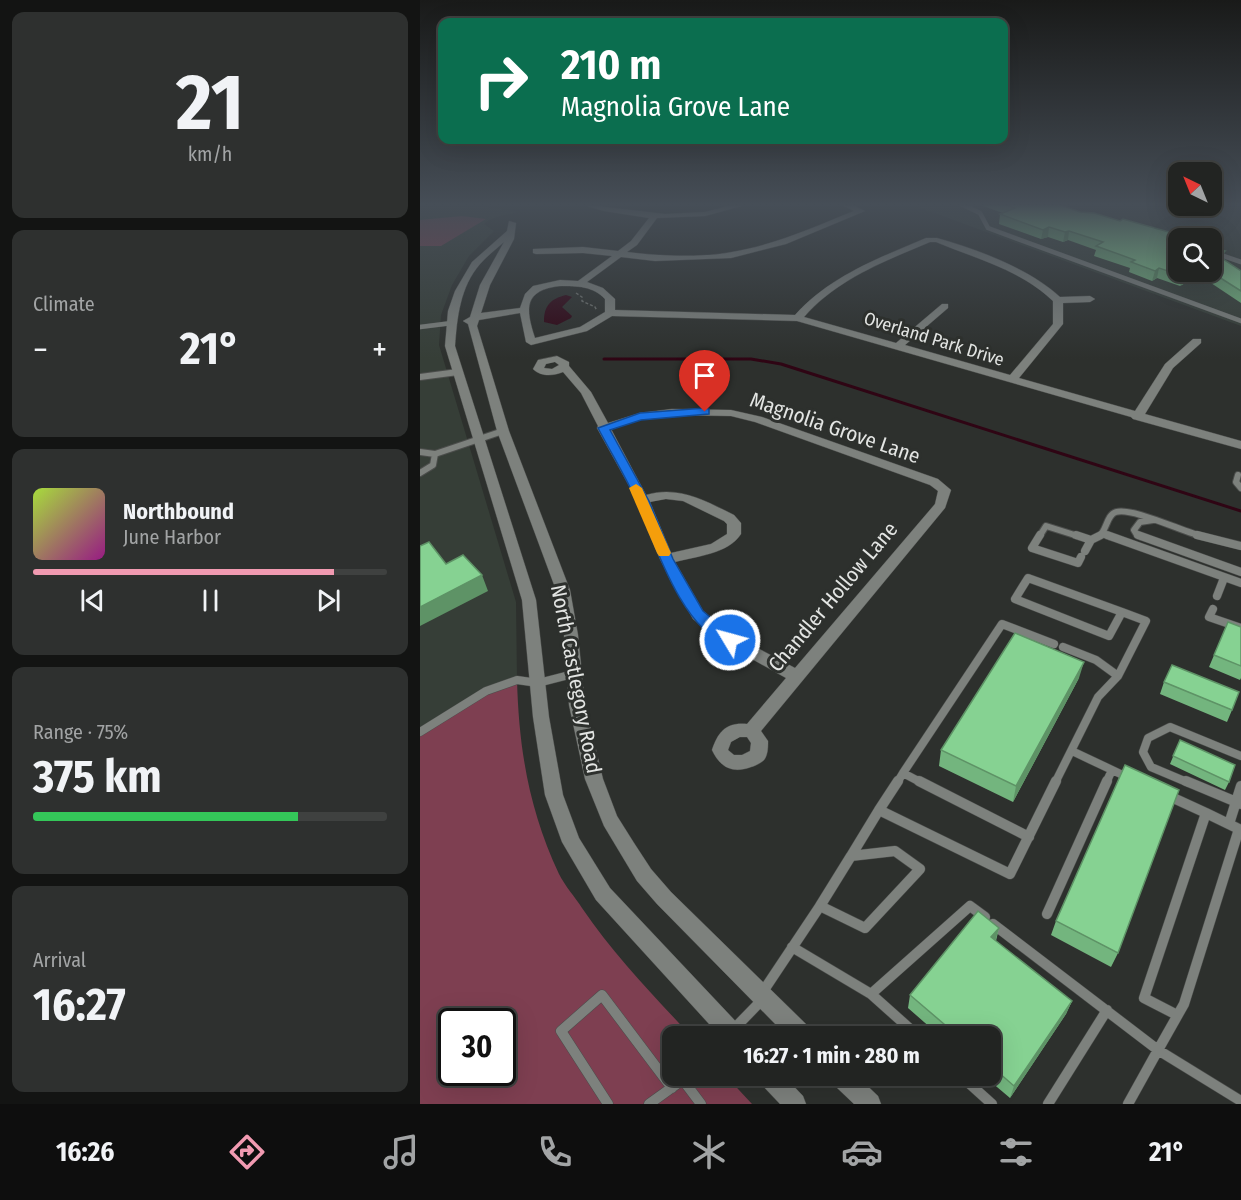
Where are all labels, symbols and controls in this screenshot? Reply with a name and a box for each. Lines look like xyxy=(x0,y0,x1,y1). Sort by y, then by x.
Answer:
text: 210 m xyxy=(561,40,661,90)
icon: right xyxy=(462,42,540,120)
text: 21 xyxy=(176,56,244,150)
text: Magnolia Grove Lane xyxy=(561,91,790,123)
text: km/h xyxy=(188,142,232,166)
north arrow xyxy=(1168,162,1222,216)
map controls xyxy=(1168,162,1222,282)
button: search xyxy=(1168,228,1222,282)
text: Climate xyxy=(33,292,95,316)
street label: Overland Park Drive xyxy=(861,307,1007,371)
text: 21° xyxy=(180,322,240,376)
text: − xyxy=(33,330,48,370)
text: + xyxy=(372,330,387,370)
pin xyxy=(679,350,730,412)
icon: arrive xyxy=(688,359,721,392)
street label: Magnolia Grove Lane xyxy=(746,387,924,469)
text: Northbound xyxy=(123,498,234,525)
street label: Chandler Hollow Lane xyxy=(763,517,903,677)
text: June Harbor xyxy=(123,525,221,549)
street label: North Castlegory Road xyxy=(545,582,607,776)
icon: previous xyxy=(76,584,109,617)
icon: pause xyxy=(194,584,227,617)
icon: next xyxy=(312,584,345,617)
position arrow xyxy=(698,608,762,672)
text: Range · 75% xyxy=(33,720,128,744)
text: 375 km xyxy=(33,750,161,804)
text: Arrival xyxy=(33,948,86,972)
text: 16:27 xyxy=(33,978,126,1032)
speed limit sign: 30 xyxy=(438,1008,516,1086)
text: 16:27 · 1 min · 280 m xyxy=(743,1042,920,1069)
icon: directions xyxy=(226,1131,268,1173)
icon: music xyxy=(380,1131,422,1173)
icon: phone xyxy=(534,1131,576,1173)
icon: climate xyxy=(688,1131,730,1173)
icon: car xyxy=(841,1131,883,1173)
icon: filters xyxy=(995,1131,1037,1173)
text: 16:26 xyxy=(56,1136,114,1168)
text: 21° xyxy=(1149,1136,1185,1168)

